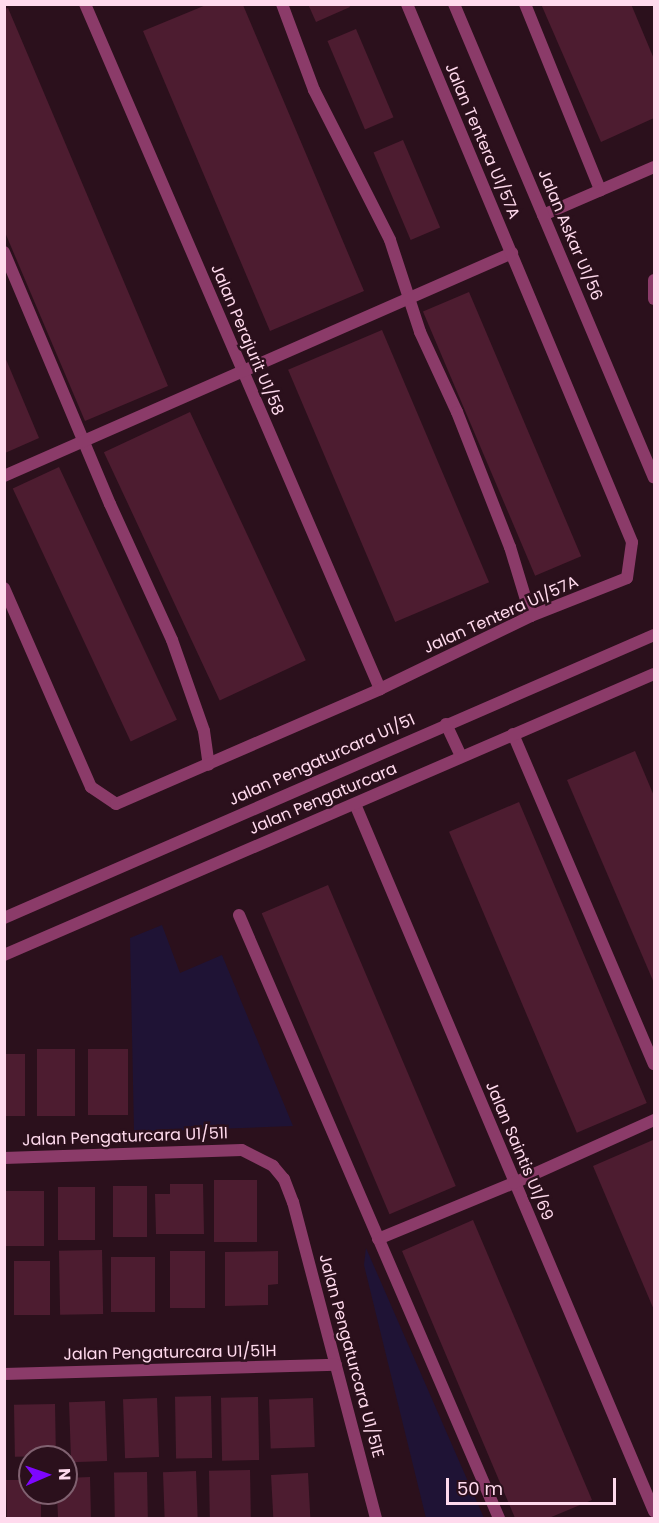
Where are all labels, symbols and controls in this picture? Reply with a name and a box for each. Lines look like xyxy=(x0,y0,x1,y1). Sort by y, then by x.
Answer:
street label: Jalan Tentera U1/57A xyxy=(440,60,524,222)
street label: Jalan Askar U1/56 xyxy=(534,166,606,304)
street label: Jalan Perajurit U1/58 xyxy=(206,261,288,419)
street label: Jalan Tentera U1/57A xyxy=(421,572,581,658)
street label: Jalan Pengaturcara U1/51 xyxy=(226,710,418,810)
street label: Jalan Pengaturcara xyxy=(246,759,400,839)
street label: Jalan Saintis U1/69 xyxy=(481,1079,557,1223)
street label: Jalan Pengaturcara U1/51I xyxy=(22,1124,228,1150)
street label: Jalan Pengaturcara U1/51E xyxy=(315,1252,387,1460)
street label: Jalan Pengaturcara U1/51H xyxy=(63,1342,277,1364)
north arrow xyxy=(18,1445,78,1505)
scale bar xyxy=(449,1466,618,1504)
text: N xyxy=(53,1468,76,1481)
text: 50 m xyxy=(457,1476,503,1501)

